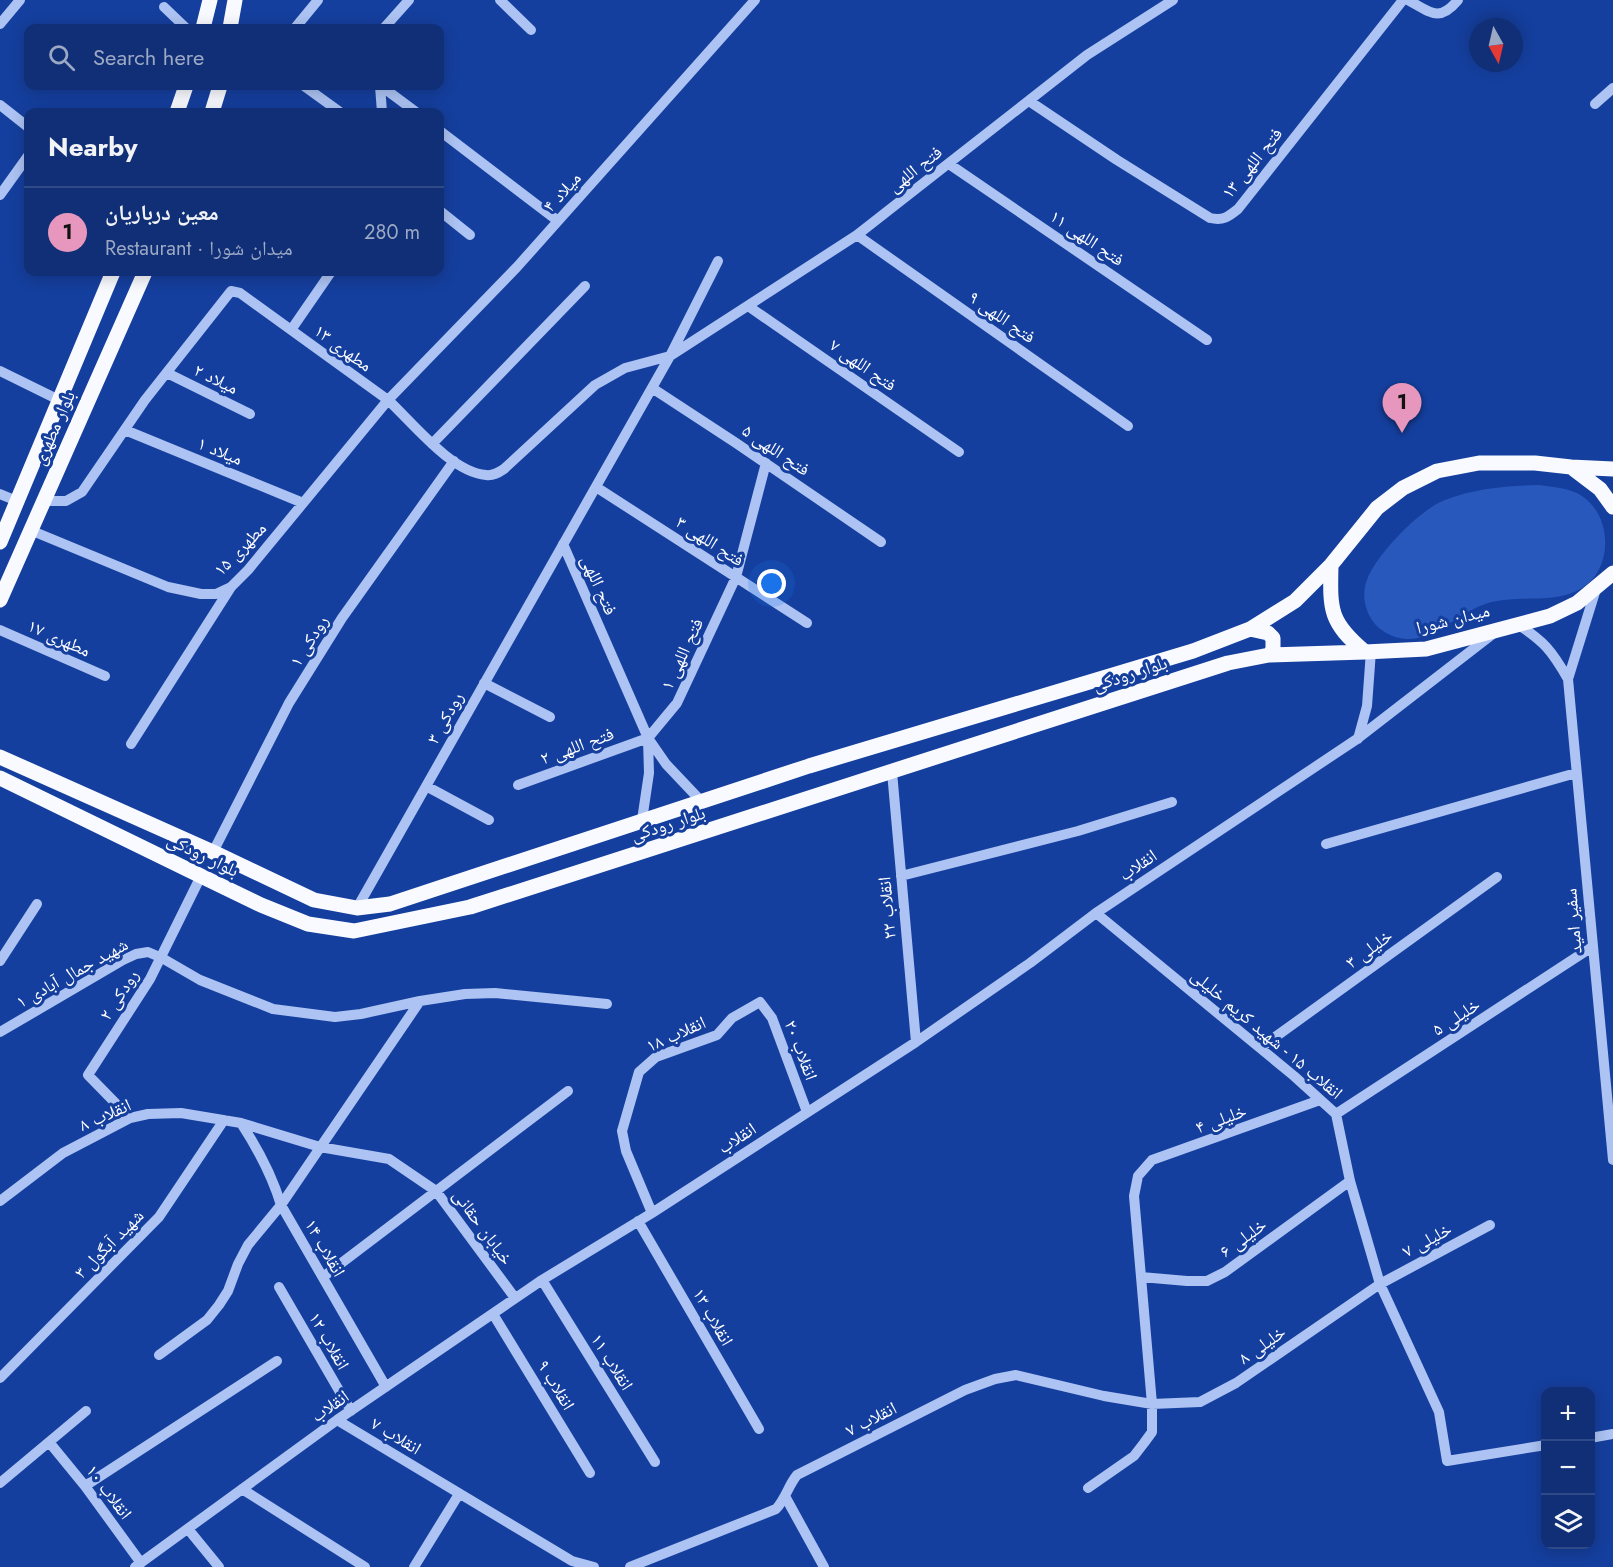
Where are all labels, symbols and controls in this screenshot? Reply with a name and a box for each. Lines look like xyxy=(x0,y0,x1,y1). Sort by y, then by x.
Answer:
north arrow xyxy=(1469,18,1523,72)
search box xyxy=(24,24,444,90)
icon: search xyxy=(45,41,78,74)
text: Search here xyxy=(93,41,204,73)
street label: فتح اللهی ۱۳ xyxy=(1215,122,1289,204)
text: Nearby xyxy=(48,128,137,166)
street label: فتح اللهی xyxy=(882,139,948,199)
street label: میلاد ۴ xyxy=(537,166,587,218)
text: معین درباریان xyxy=(105,196,219,228)
street label: فتح اللهی ۱۱ xyxy=(1045,204,1129,272)
text: 1 xyxy=(62,218,73,247)
text: 280 m xyxy=(364,218,420,247)
text: Restaurant · میدان شورا xyxy=(105,234,293,263)
street label: فتح اللهی ۹ xyxy=(963,284,1041,350)
street label: مطهری ۱۳ xyxy=(309,318,377,378)
street label: فتح اللهی ۷ xyxy=(824,332,902,398)
street label: میلاد ۲ xyxy=(189,357,243,401)
pin: 1 xyxy=(1382,384,1422,433)
street label: بلوار مطهری xyxy=(26,386,82,469)
street label: فتح اللهی ۵ xyxy=(737,418,815,482)
street label: میلاد ۱ xyxy=(194,430,246,472)
street label: فتح اللهی ۳ xyxy=(671,509,749,573)
street label: مطهری ۱۵ xyxy=(208,516,272,582)
street label: فتح اللهی xyxy=(574,551,624,619)
your location xyxy=(757,569,786,598)
street label: میدان شورا xyxy=(1413,597,1493,641)
street label: رودکی ۱ xyxy=(283,610,335,672)
street label: مطهری ۱۷ xyxy=(23,613,95,663)
street label: فتح اللهی ۱ xyxy=(654,614,710,694)
street label: بلوار رودکی xyxy=(1089,650,1171,698)
street label: رودکی ۳ xyxy=(420,687,470,749)
street label: فتح اللهی ۲ xyxy=(537,721,617,771)
street label: بلوار رودکی xyxy=(627,800,709,848)
street label: بلوار رودکی xyxy=(163,826,243,884)
street label: انقلاب xyxy=(1114,843,1162,887)
street label: انقلاب ۲۲ xyxy=(871,876,903,940)
street label: سفیر امید xyxy=(1557,887,1589,955)
street label: خلیلی ۳ xyxy=(1340,923,1398,975)
street label: شهید جمال آبادی ۱ xyxy=(11,931,133,1015)
street label: انقلاب ۱۵ - شهید کریم خلیلی xyxy=(1185,963,1349,1105)
street label: رودکی ۲ xyxy=(93,964,145,1026)
street label: خلیلی ۵ xyxy=(1427,992,1485,1042)
street label: انقلاب ۱۸ xyxy=(642,1009,710,1059)
street label: انقلاب ۲۰ xyxy=(778,1016,824,1084)
street label: انقلاب ۸ xyxy=(75,1092,135,1138)
street label: خلیلی ۴ xyxy=(1192,1098,1250,1140)
street label: انقلاب xyxy=(713,1116,761,1160)
street label: خیابان حقانی xyxy=(447,1184,519,1270)
street label: شهید آبگول ۳ xyxy=(68,1203,150,1285)
street label: خلیلی ۶ xyxy=(1214,1212,1272,1264)
street label: انقلاب ۱۴ xyxy=(298,1214,352,1282)
street label: خلیلی ۷ xyxy=(1398,1216,1456,1264)
street label: انقلاب ۱۳ xyxy=(686,1283,740,1351)
street label: انقلاب ۱۲ xyxy=(302,1307,356,1375)
street label: خلیلی ۸ xyxy=(1233,1319,1291,1371)
street label: انقلاب ۱۱ xyxy=(584,1329,640,1395)
street label: انقلاب ۹ xyxy=(531,1355,581,1415)
street label: انقلاب xyxy=(306,1384,354,1428)
map controls xyxy=(1541,1387,1595,1549)
button: + xyxy=(1541,1387,1595,1441)
street label: انقلاب ۷ xyxy=(841,1395,901,1443)
street label: انقلاب ۷ xyxy=(366,1411,426,1461)
button: − xyxy=(1541,1441,1595,1495)
street label: انقلاب ۱۰ xyxy=(80,1459,138,1525)
button: layers xyxy=(1541,1495,1595,1549)

